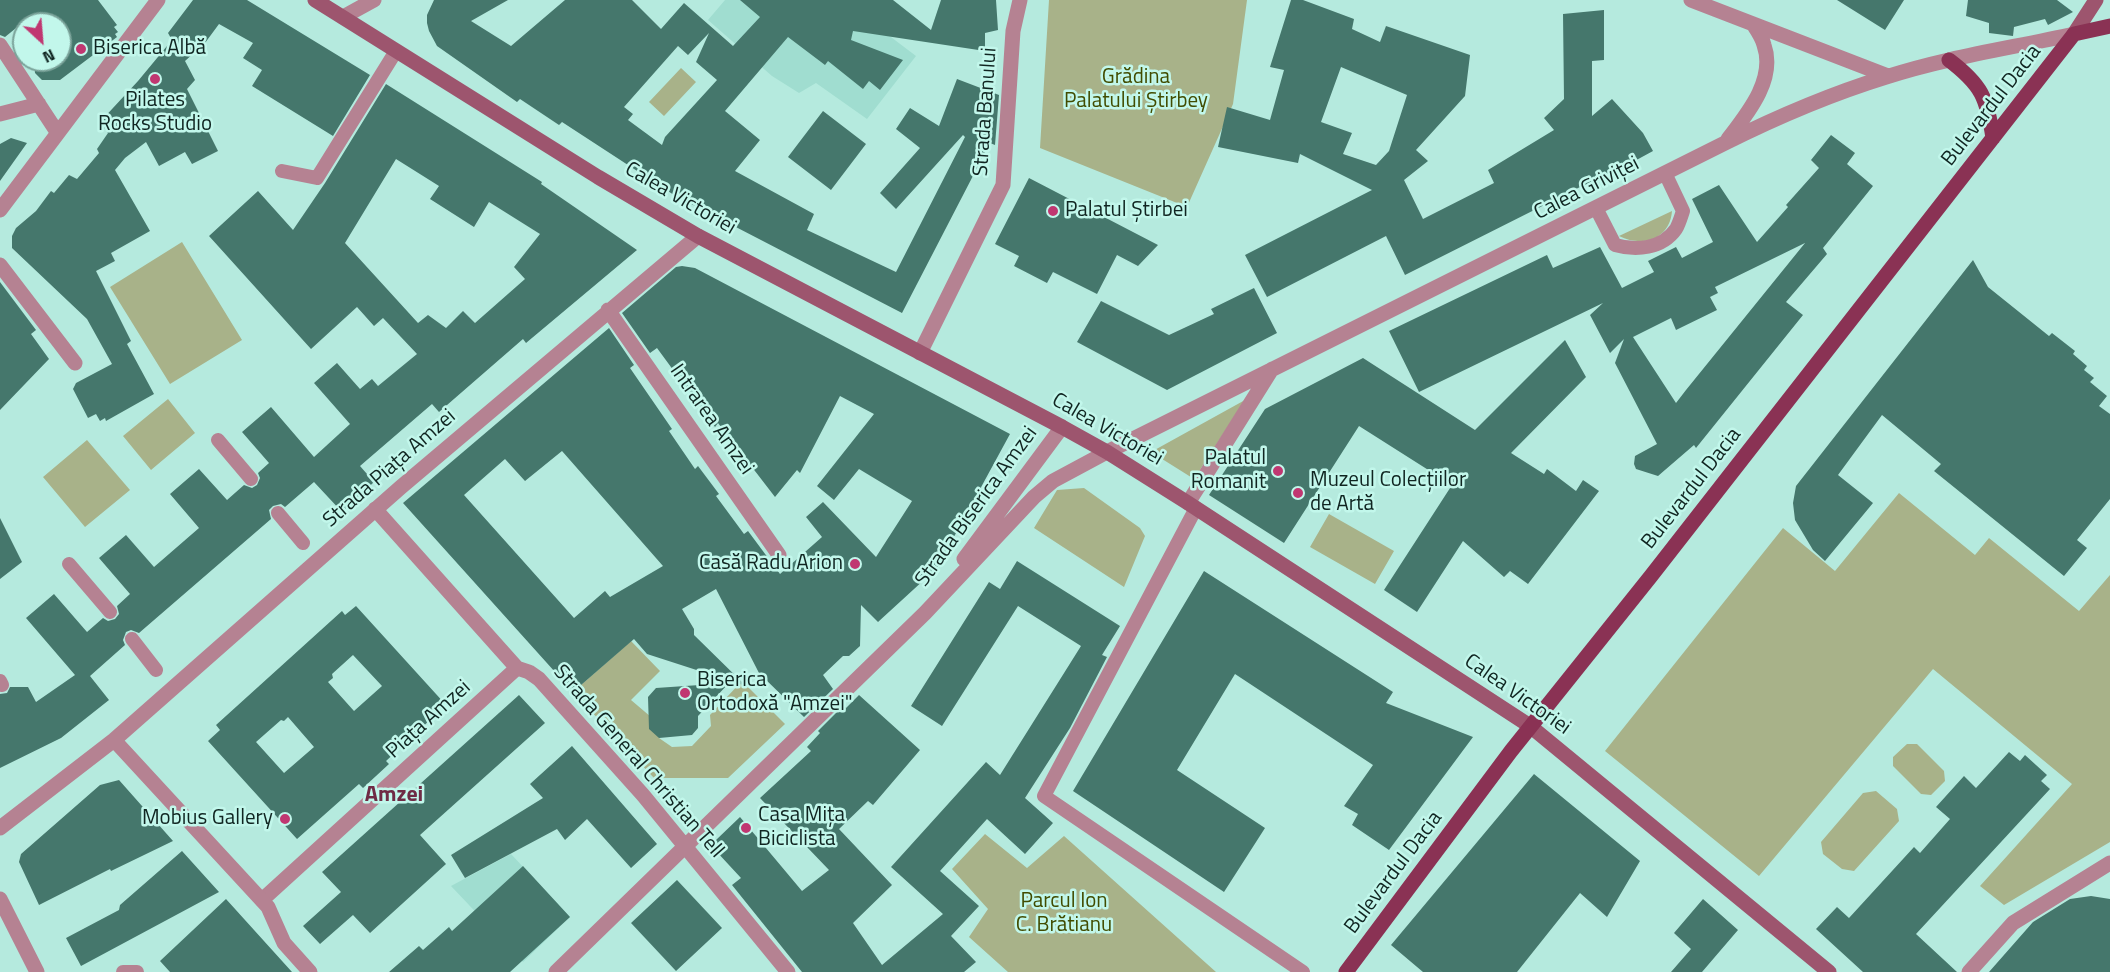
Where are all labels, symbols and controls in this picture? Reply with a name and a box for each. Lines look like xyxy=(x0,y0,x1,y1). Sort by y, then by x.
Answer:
north arrow xyxy=(12,12,72,72)
place label: Biserica Albă xyxy=(93,36,206,62)
street label: Bulevardul Dacia xyxy=(1937,40,2047,172)
marker: Biserica Albă xyxy=(74,42,88,56)
text: N xyxy=(39,43,59,70)
street label: Strada Banului xyxy=(969,47,1003,177)
park label: Grădina Palatului Știrbey xyxy=(1064,65,1208,115)
marker: Pilates Rocks Studio xyxy=(148,72,162,86)
place label: Pilates Rocks Studio xyxy=(98,88,212,138)
street label: Calea Griviței xyxy=(1530,152,1644,226)
street label: Calea Victoriei xyxy=(620,157,740,241)
place label: Palatul Știrbei xyxy=(1065,198,1188,224)
marker: Palatul Știrbei xyxy=(1046,204,1060,218)
street label: Intrarea Amzei xyxy=(664,360,758,480)
street label: Calea Victoriei xyxy=(1047,388,1167,472)
street label: Strada Piața Amzei xyxy=(319,405,461,533)
street label: Strada Biserica Amzei xyxy=(911,422,1043,592)
street label: Bulevardul Dacia xyxy=(1637,423,1747,555)
place label: Palatul Romanit xyxy=(1191,446,1266,496)
marker: Palatul Romanit xyxy=(1271,464,1285,478)
place label: Muzeul Colecțiilor de Artă xyxy=(1310,468,1466,518)
marker: Muzeul Colecțiilor de Artă xyxy=(1291,486,1305,500)
place label: Casă Radu Arion xyxy=(699,551,843,577)
marker: Casă Radu Arion xyxy=(848,557,862,571)
street label: Calea Victoriei xyxy=(1459,649,1575,741)
street label: Strada General Christian Tell xyxy=(547,660,729,864)
place label: Biserica Ortodoxă "Amzei" xyxy=(697,668,853,718)
street label: Piața Amzei xyxy=(382,676,476,764)
marker: Biserica Ortodoxă "Amzei" xyxy=(678,686,692,700)
district label: Amzei xyxy=(365,783,423,809)
place label: Casa Mița Biciclista xyxy=(758,803,845,853)
place label: Mobius Gallery xyxy=(142,806,273,832)
street label: Bulevardul Dacia xyxy=(1340,807,1448,939)
marker: Mobius Gallery xyxy=(278,812,292,826)
marker: Casa Mița Biciclista xyxy=(739,821,753,835)
park label: Parcul Ion C. Brătianu xyxy=(1016,889,1112,939)

